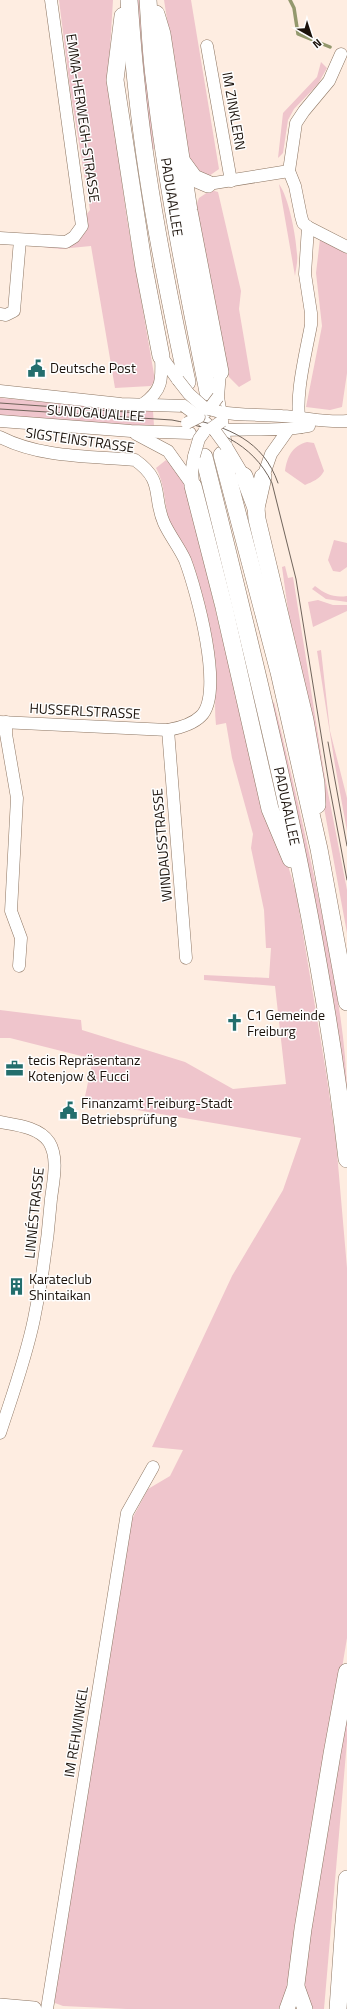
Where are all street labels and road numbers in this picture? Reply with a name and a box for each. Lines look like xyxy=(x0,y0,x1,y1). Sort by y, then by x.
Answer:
street label: EMMA-HERWEGH-STRASSE xyxy=(61,32,106,204)
street label: IM ZINKLERN xyxy=(217,70,252,152)
street label: PADUAALLEE xyxy=(156,156,189,238)
street label: SUNDGAUALLEE xyxy=(46,399,146,426)
street label: SIGSTEINSTRASSE xyxy=(24,421,136,458)
street label: HUSSERLSTRASSE xyxy=(29,697,141,724)
street label: PADUAALLEE xyxy=(269,765,306,847)
street label: WINDAUSSTRASSE xyxy=(146,787,177,903)
street label: LINNÉSTRASSE xyxy=(18,1166,49,1260)
street label: IM REHWINKEL xyxy=(58,1685,93,1779)

